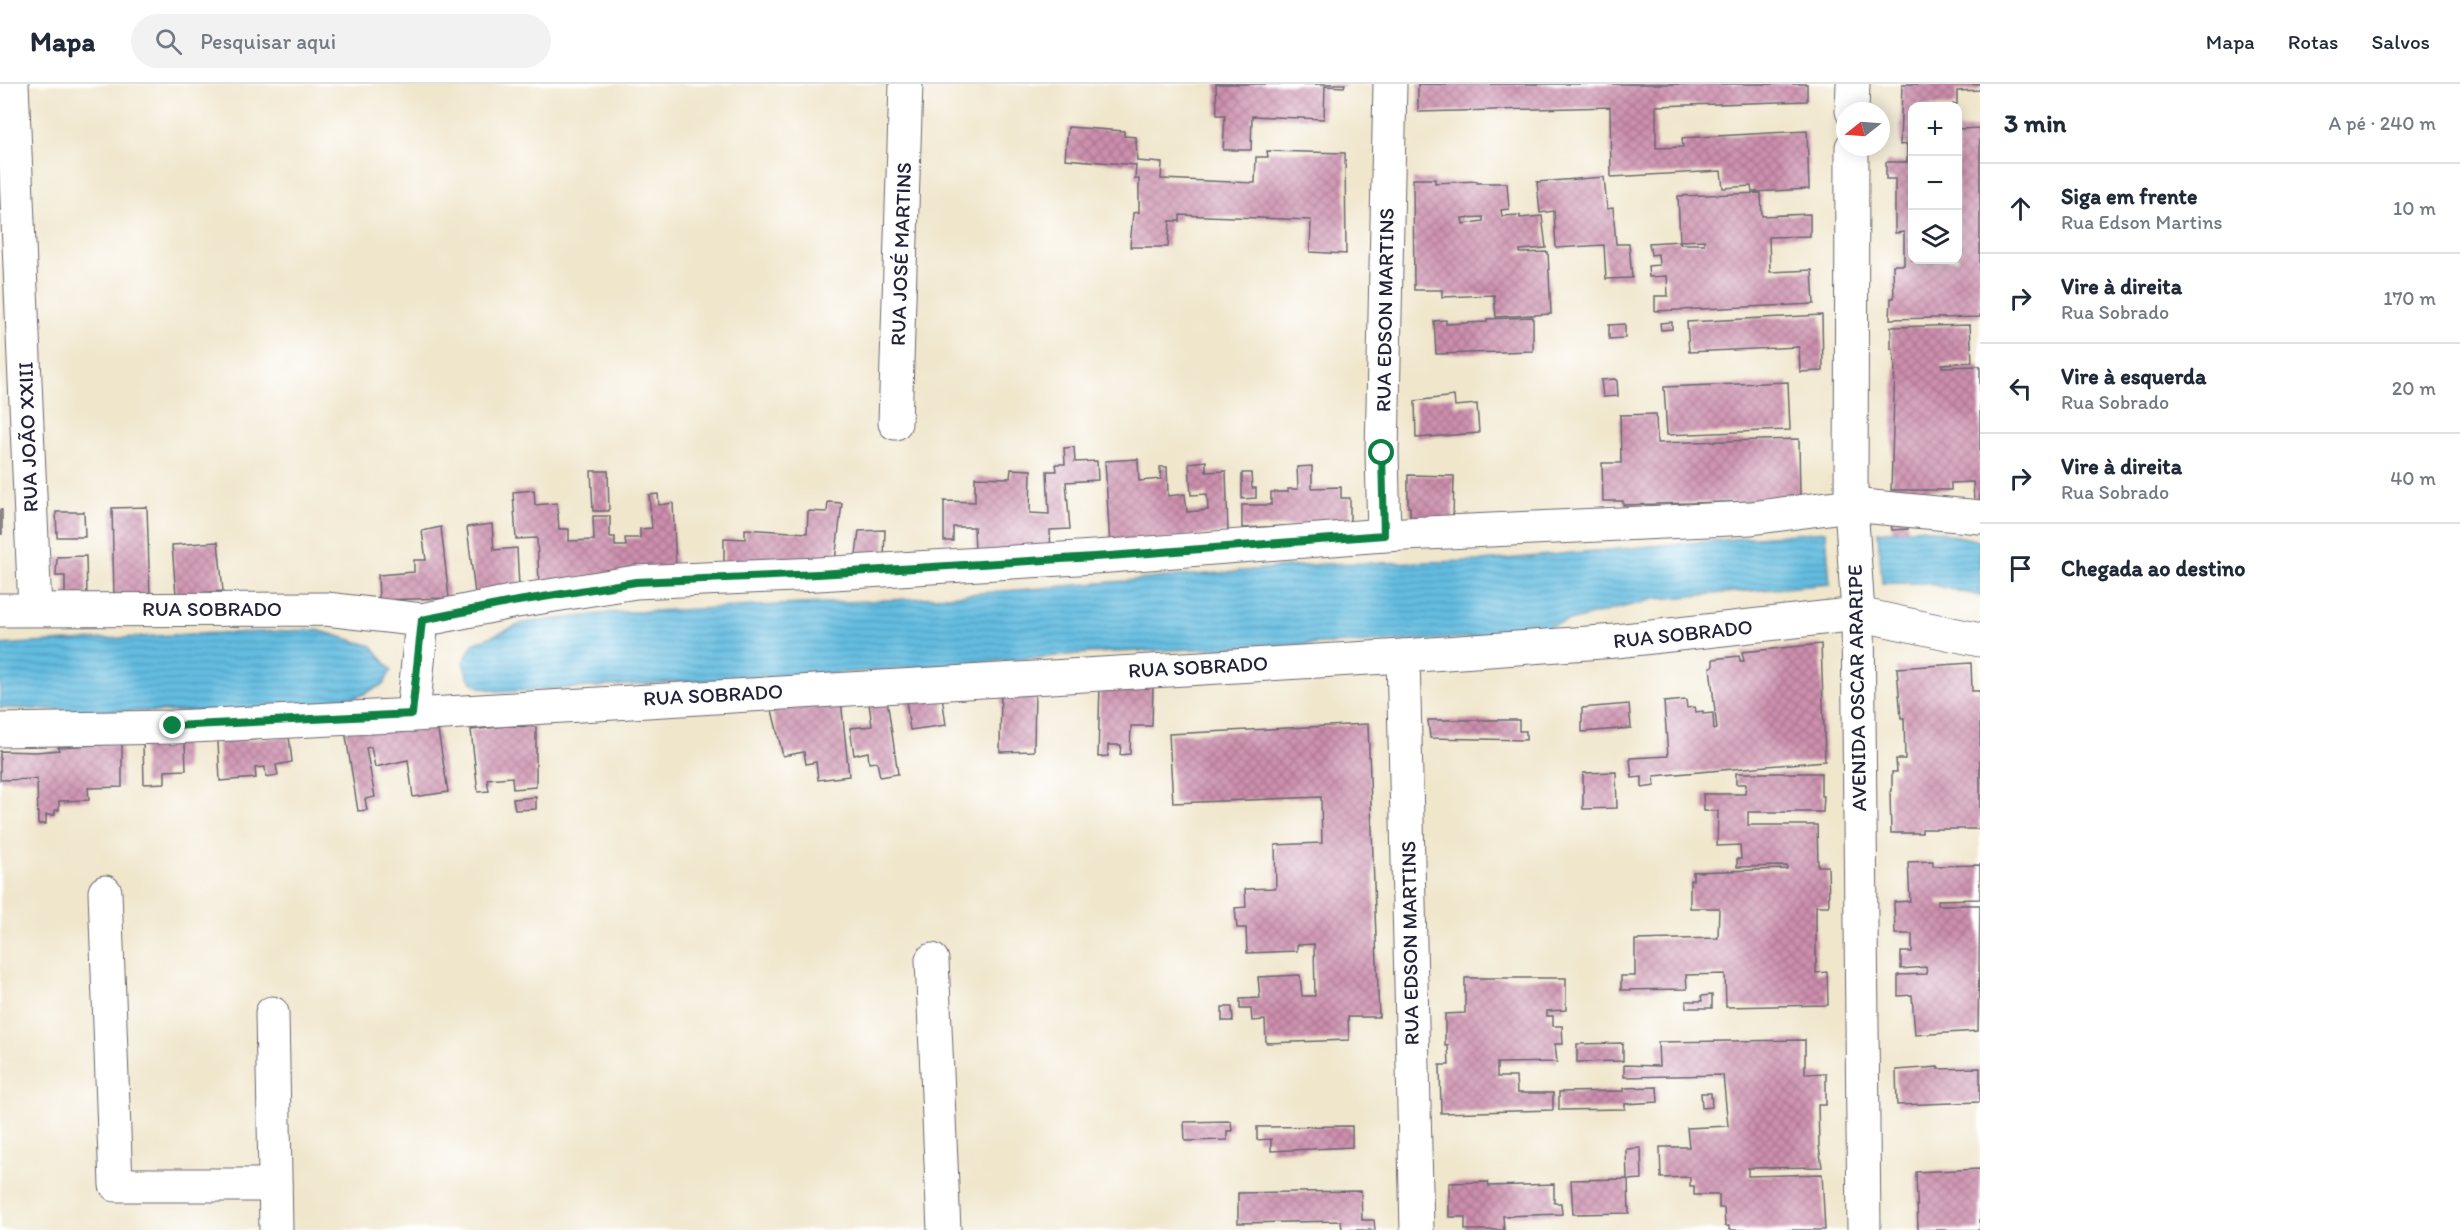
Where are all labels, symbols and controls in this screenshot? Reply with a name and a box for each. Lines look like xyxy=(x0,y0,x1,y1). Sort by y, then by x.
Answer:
search box xyxy=(131,14,551,68)
text: Mapa xyxy=(30,24,95,58)
icon: search xyxy=(152,25,185,58)
text: Pesquisar aqui xyxy=(200,28,336,55)
text: Mapa xyxy=(2206,29,2255,54)
text: Rotas xyxy=(2288,29,2338,54)
text: Salvos xyxy=(2371,29,2430,54)
north arrow xyxy=(1836,102,1890,156)
map controls xyxy=(1908,102,1962,264)
button: + xyxy=(1908,102,1962,156)
text: 3 min xyxy=(2004,107,2066,139)
text: A pé · 240 m xyxy=(2329,111,2436,135)
button: − xyxy=(1908,156,1962,210)
street label: RUA JOSÉ MARTINS xyxy=(885,162,916,346)
text: Siga em frente xyxy=(2061,183,2197,210)
icon: ahead xyxy=(2004,192,2037,225)
text: 10 m xyxy=(2393,196,2436,220)
street label: RUA EDSON MARTINS xyxy=(1370,208,1399,412)
button: layers xyxy=(1908,210,1962,264)
text: Rua Edson Martins xyxy=(2061,210,2222,234)
text: Vire à direita xyxy=(2061,273,2182,300)
icon: right xyxy=(2004,282,2037,315)
text: 170 m xyxy=(2383,286,2436,310)
text: Rua Sobrado xyxy=(2061,300,2169,324)
street label: RUA JOÃO XXIII xyxy=(12,361,43,513)
text: Vire à esquerda xyxy=(2061,363,2206,390)
icon: left xyxy=(2004,372,2037,405)
text: 20 m xyxy=(2392,376,2436,400)
text: Rua Sobrado xyxy=(2061,390,2169,414)
route start xyxy=(1368,439,1394,465)
text: Vire à direita xyxy=(2061,453,2182,480)
icon: right xyxy=(2004,462,2037,495)
text: 40 m xyxy=(2390,466,2436,490)
text: Rua Sobrado xyxy=(2061,480,2169,504)
icon: arrive xyxy=(2004,552,2037,585)
text: Chegada ao destino xyxy=(2061,555,2245,582)
street label: AVENIDA OSCAR ARARIPE xyxy=(1842,564,1871,812)
street label: RUA SOBRADO xyxy=(142,596,282,621)
street label: RUA SOBRADO xyxy=(1612,614,1754,653)
street label: RUA SOBRADO xyxy=(1127,650,1269,683)
street label: RUA SOBRADO xyxy=(642,678,784,711)
route end xyxy=(159,712,185,738)
street label: RUA EDSON MARTINS xyxy=(1395,841,1424,1045)

